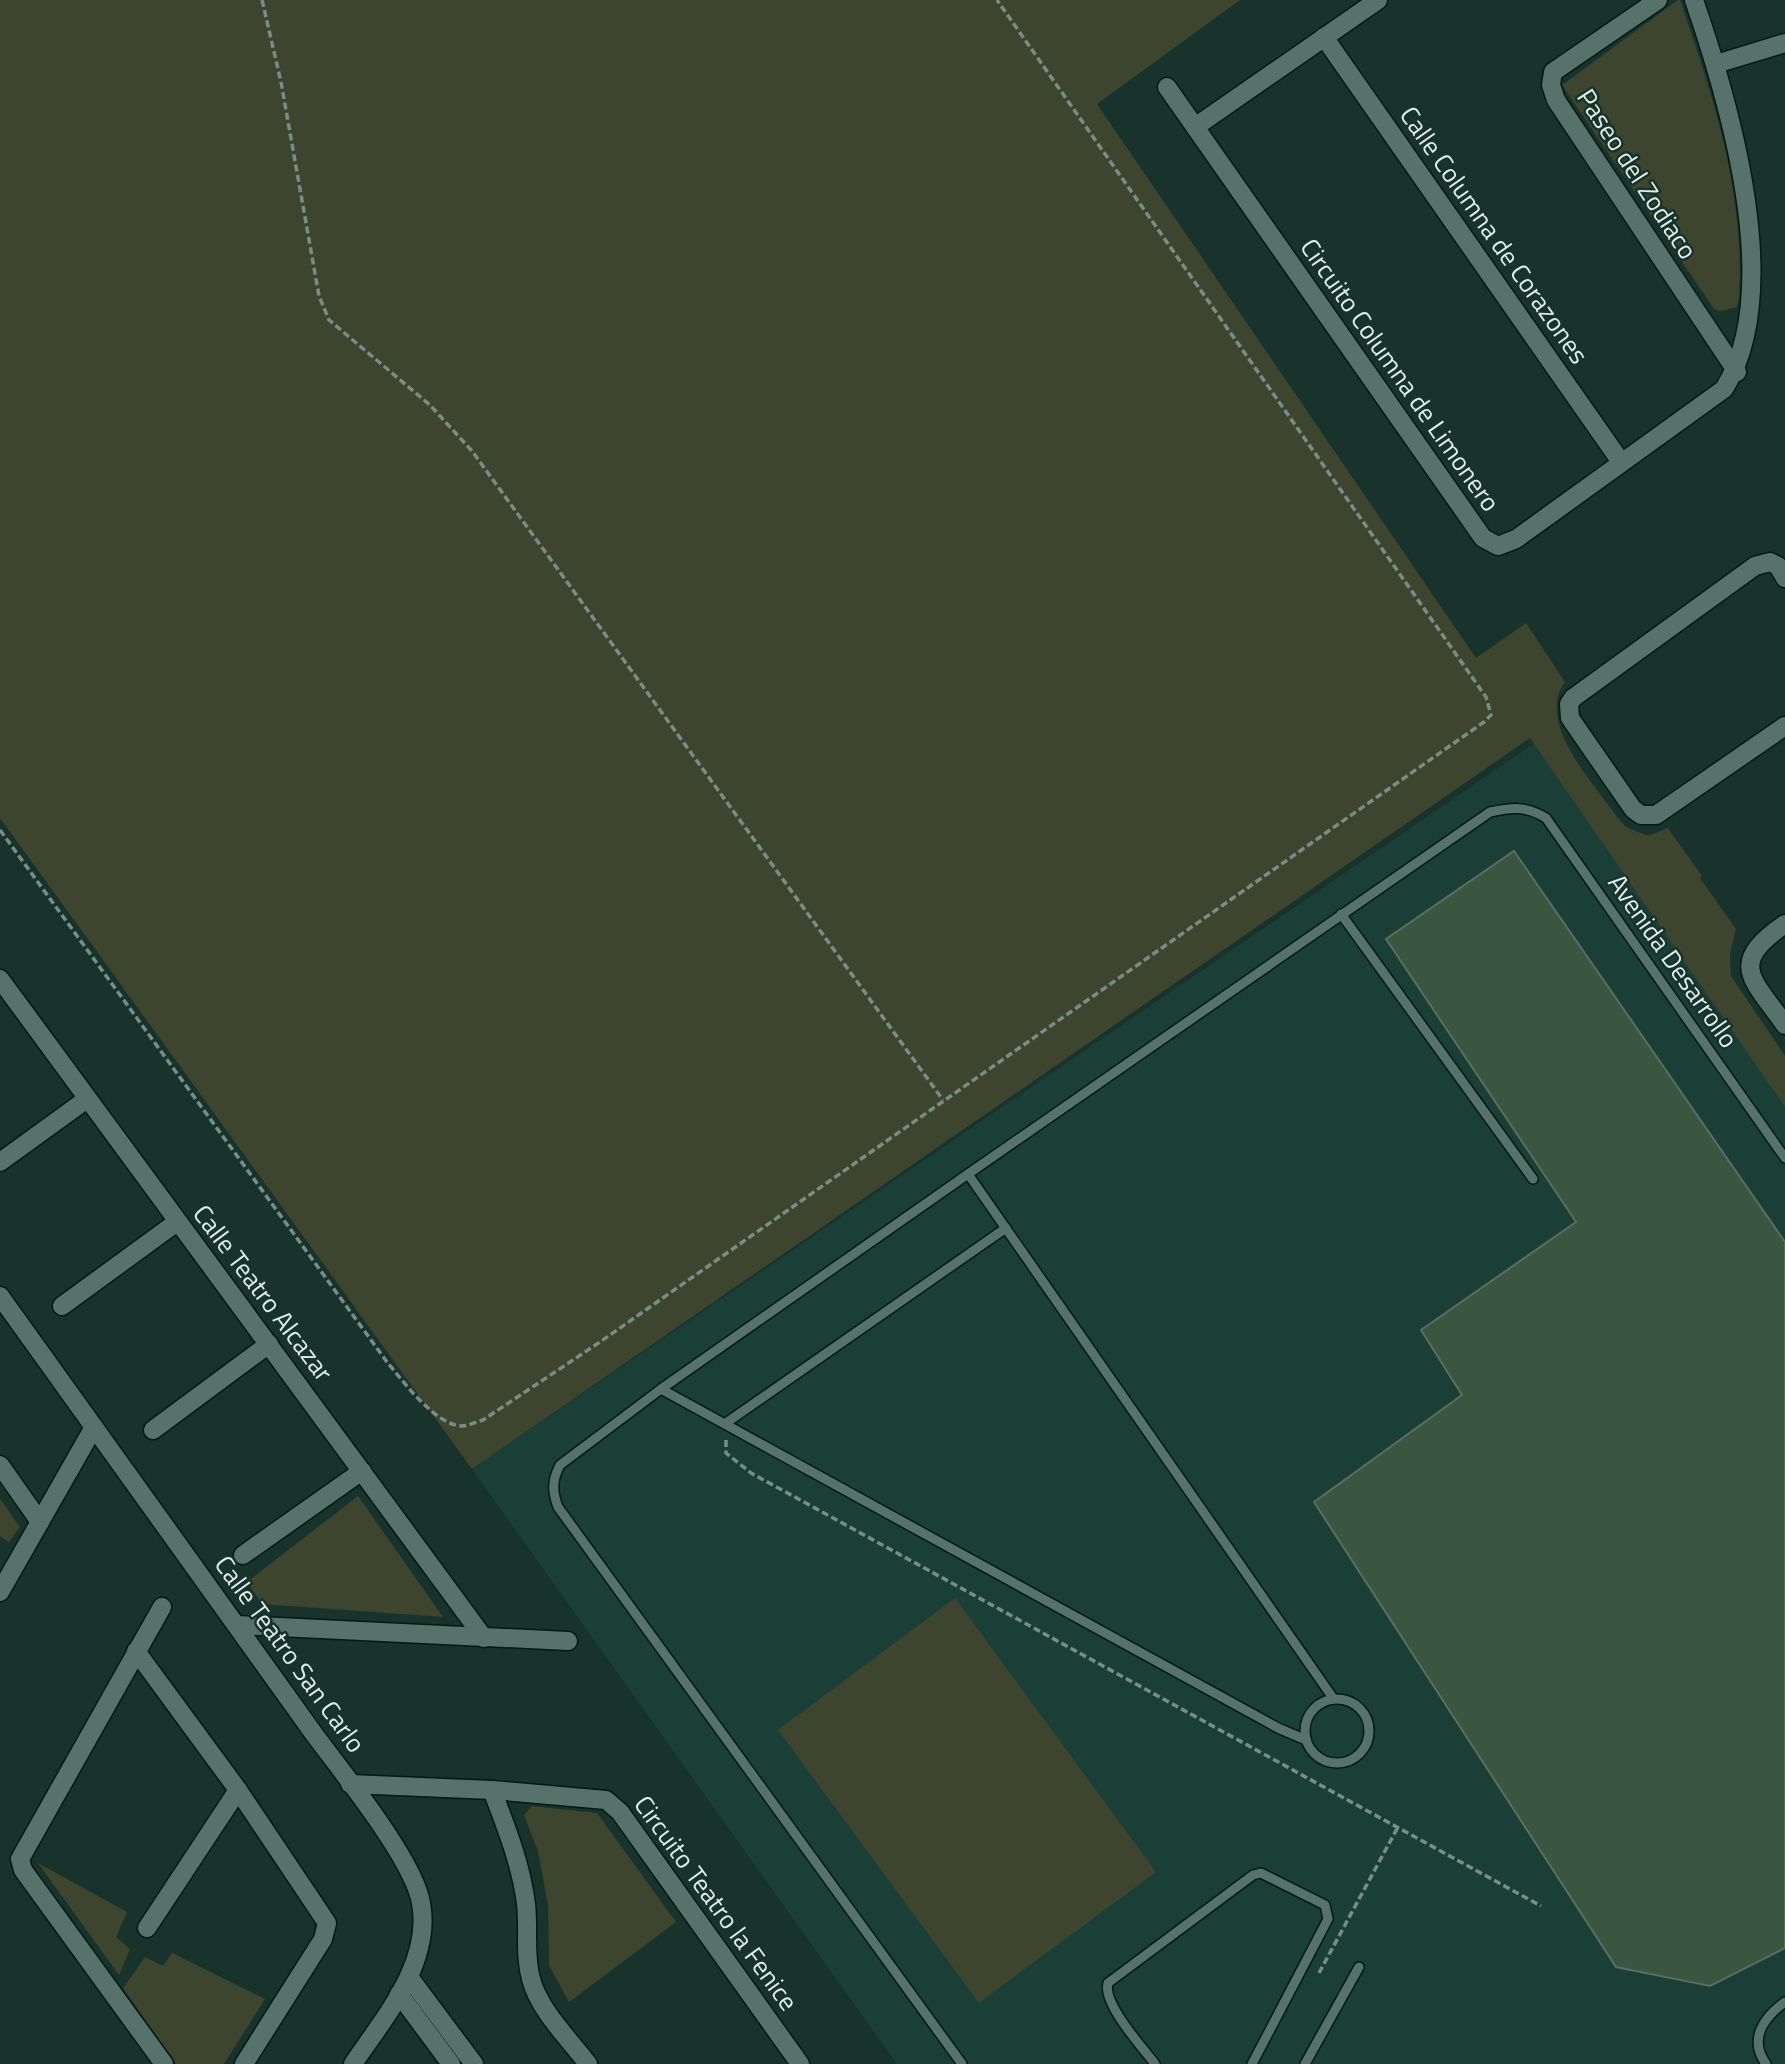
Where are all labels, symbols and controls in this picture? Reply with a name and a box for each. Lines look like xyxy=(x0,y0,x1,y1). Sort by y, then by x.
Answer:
street label: Paseo del Zodiaco xyxy=(1568,81,1707,267)
street label: Calle Columna de Corazones xyxy=(1390,98,1598,372)
street label: Circuito Columna de Limonero xyxy=(1291,230,1510,519)
street label: Avenida Desarrollo xyxy=(1599,866,1748,1056)
street label: Calle Teatro Alcazar xyxy=(184,1196,343,1389)
street label: Calle Teatro San Carlo xyxy=(205,1547,375,1760)
street label: Circuito Teatro la Fenice xyxy=(625,1787,808,2018)

